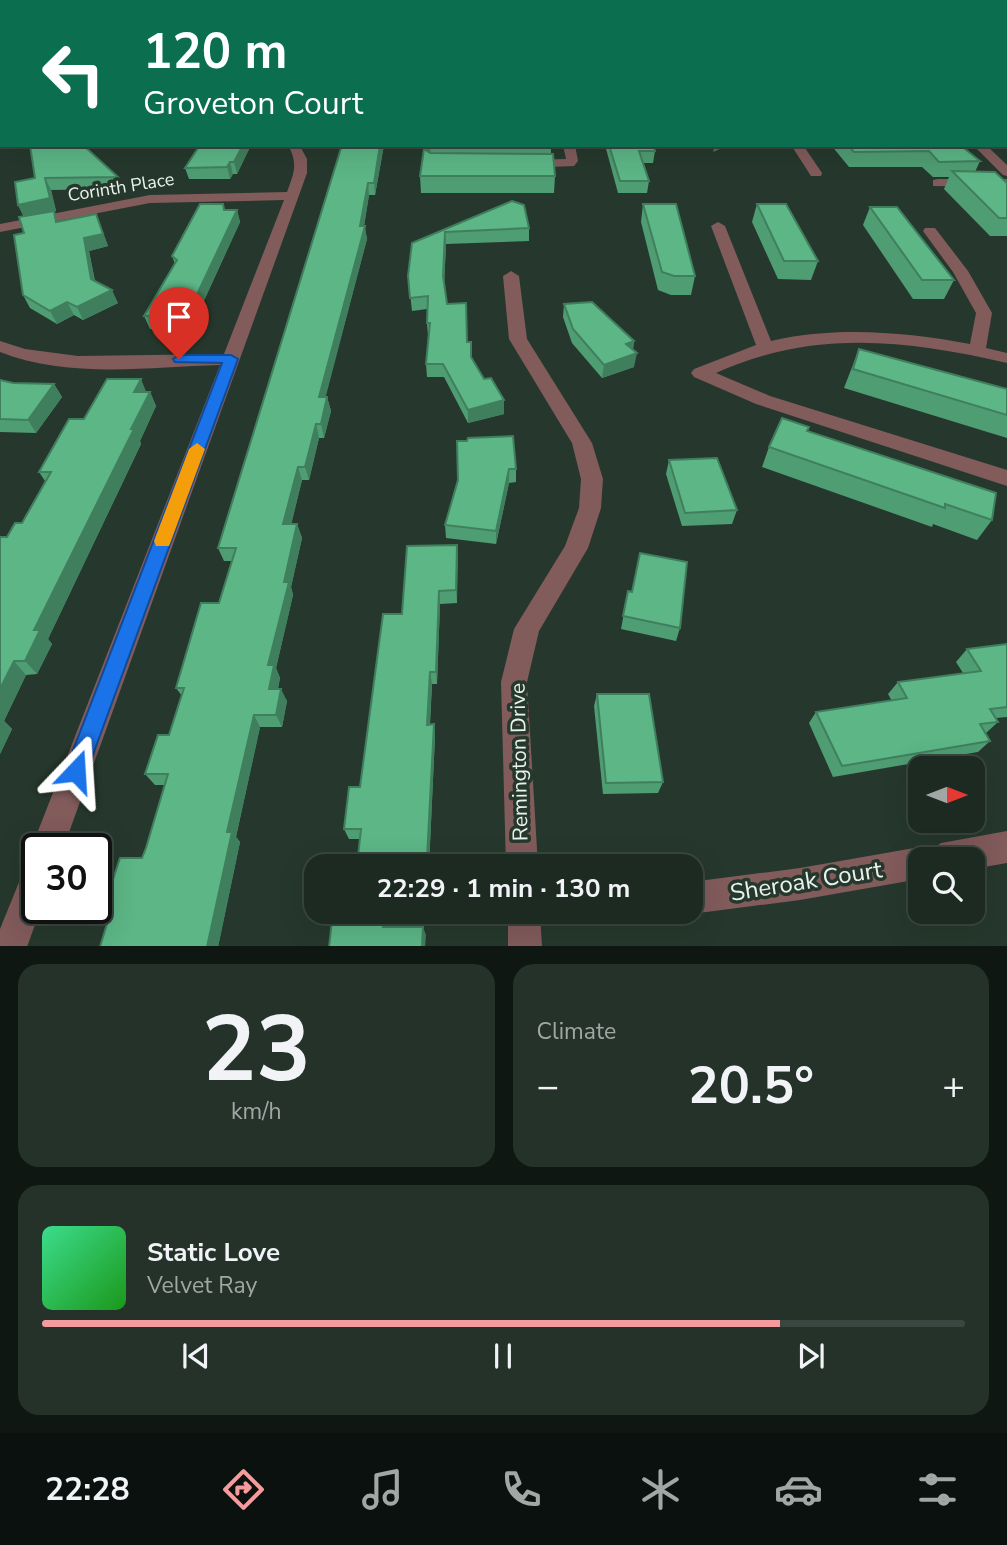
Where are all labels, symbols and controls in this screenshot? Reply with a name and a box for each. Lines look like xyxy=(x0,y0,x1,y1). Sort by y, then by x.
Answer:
text: 120 m xyxy=(143,18,287,85)
icon: left xyxy=(28,28,119,119)
text: Groveton Court xyxy=(143,82,363,125)
street label: Corinth Place xyxy=(66,167,176,207)
pin xyxy=(149,287,209,359)
icon: arrive xyxy=(160,298,198,336)
street label: Remington Drive xyxy=(504,683,534,841)
position arrow xyxy=(39,734,113,808)
north arrow xyxy=(908,756,985,833)
map controls xyxy=(908,756,985,924)
speed limit sign: 30 xyxy=(21,833,112,924)
button: search xyxy=(908,847,985,924)
street label: Sheroak Court xyxy=(728,853,885,909)
text: 22:29 · 1 min · 130 m xyxy=(377,871,630,906)
text: 23 xyxy=(202,988,311,1112)
text: Climate xyxy=(537,1016,616,1047)
text: 20.5° xyxy=(688,1050,814,1121)
text: − xyxy=(537,1061,559,1112)
text: + xyxy=(942,1061,965,1112)
text: km/h xyxy=(231,1096,282,1127)
text: Static Love xyxy=(147,1235,280,1270)
text: Velvet Ray xyxy=(147,1270,257,1301)
icon: previous xyxy=(177,1337,215,1375)
icon: pause xyxy=(484,1337,522,1375)
icon: next xyxy=(792,1337,830,1375)
icon: directions xyxy=(219,1465,268,1514)
icon: music xyxy=(358,1465,407,1514)
icon: phone xyxy=(497,1465,546,1514)
icon: climate xyxy=(636,1465,685,1514)
icon: car xyxy=(774,1465,823,1514)
icon: filters xyxy=(913,1465,962,1514)
text: 22:28 xyxy=(45,1468,130,1511)

